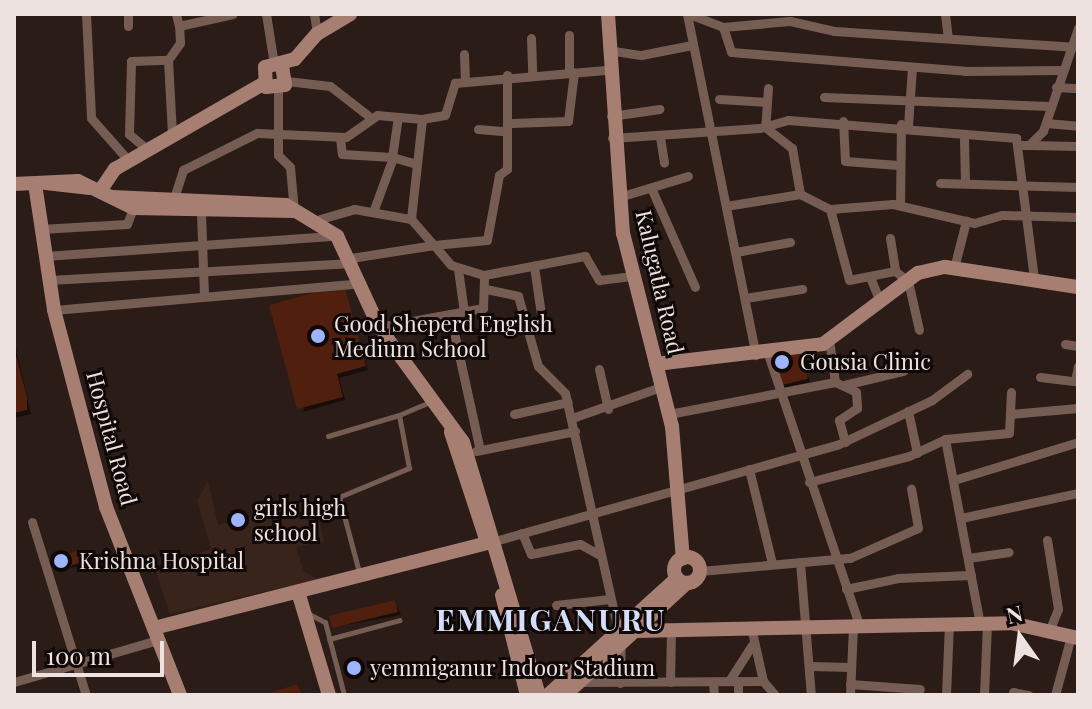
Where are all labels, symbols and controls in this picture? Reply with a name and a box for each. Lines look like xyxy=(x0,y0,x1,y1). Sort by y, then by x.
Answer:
street label: Kalugatla Road xyxy=(631,207,689,357)
place label: Good Sheperd English Medium School xyxy=(334,310,553,362)
marker: Good Sheperd English Medium School xyxy=(309,327,327,345)
place label: Gousia Clinic xyxy=(800,349,931,375)
marker: Gousia Clinic xyxy=(771,351,793,373)
street label: Hospital Road xyxy=(81,368,143,508)
place label: girls high school xyxy=(254,494,347,546)
marker: girls high school xyxy=(229,511,247,529)
place label: Krishna Hospital xyxy=(79,548,244,574)
marker: Krishna Hospital xyxy=(50,550,72,572)
north arrow xyxy=(980,597,1060,677)
text: N xyxy=(1003,597,1026,630)
district label: EMMIGANURU xyxy=(436,601,666,637)
scale bar xyxy=(36,625,168,675)
text: 100 m xyxy=(46,639,111,671)
place label: yemmiganur Indoor Stadium xyxy=(370,655,656,681)
marker: yemmiganur Indoor Stadium xyxy=(345,659,363,677)

